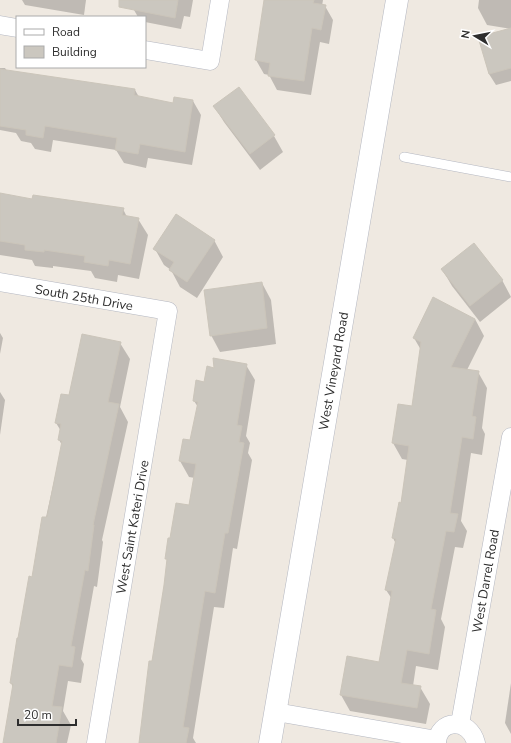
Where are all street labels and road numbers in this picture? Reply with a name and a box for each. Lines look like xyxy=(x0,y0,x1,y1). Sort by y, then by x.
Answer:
street label: South 25th Drive xyxy=(33,280,134,316)
street label: West Vineyard Road xyxy=(315,311,353,432)
street label: West Saint Kateri Drive xyxy=(112,459,154,596)
street label: West Darrel Road xyxy=(468,528,504,634)

